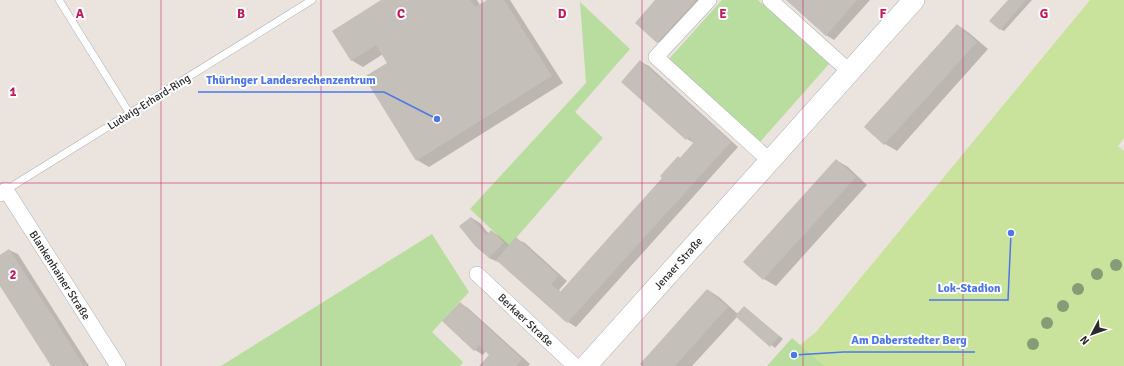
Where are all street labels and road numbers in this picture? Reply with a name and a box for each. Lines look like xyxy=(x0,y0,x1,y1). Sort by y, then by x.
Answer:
street label: Ludwig-Erhard-Ring xyxy=(105,71,193,133)
street label: Blankenhainer Straße xyxy=(27,228,93,322)
street label: Jenaer Straße xyxy=(651,234,705,292)
street label: Berkaer Straße xyxy=(495,291,556,349)

